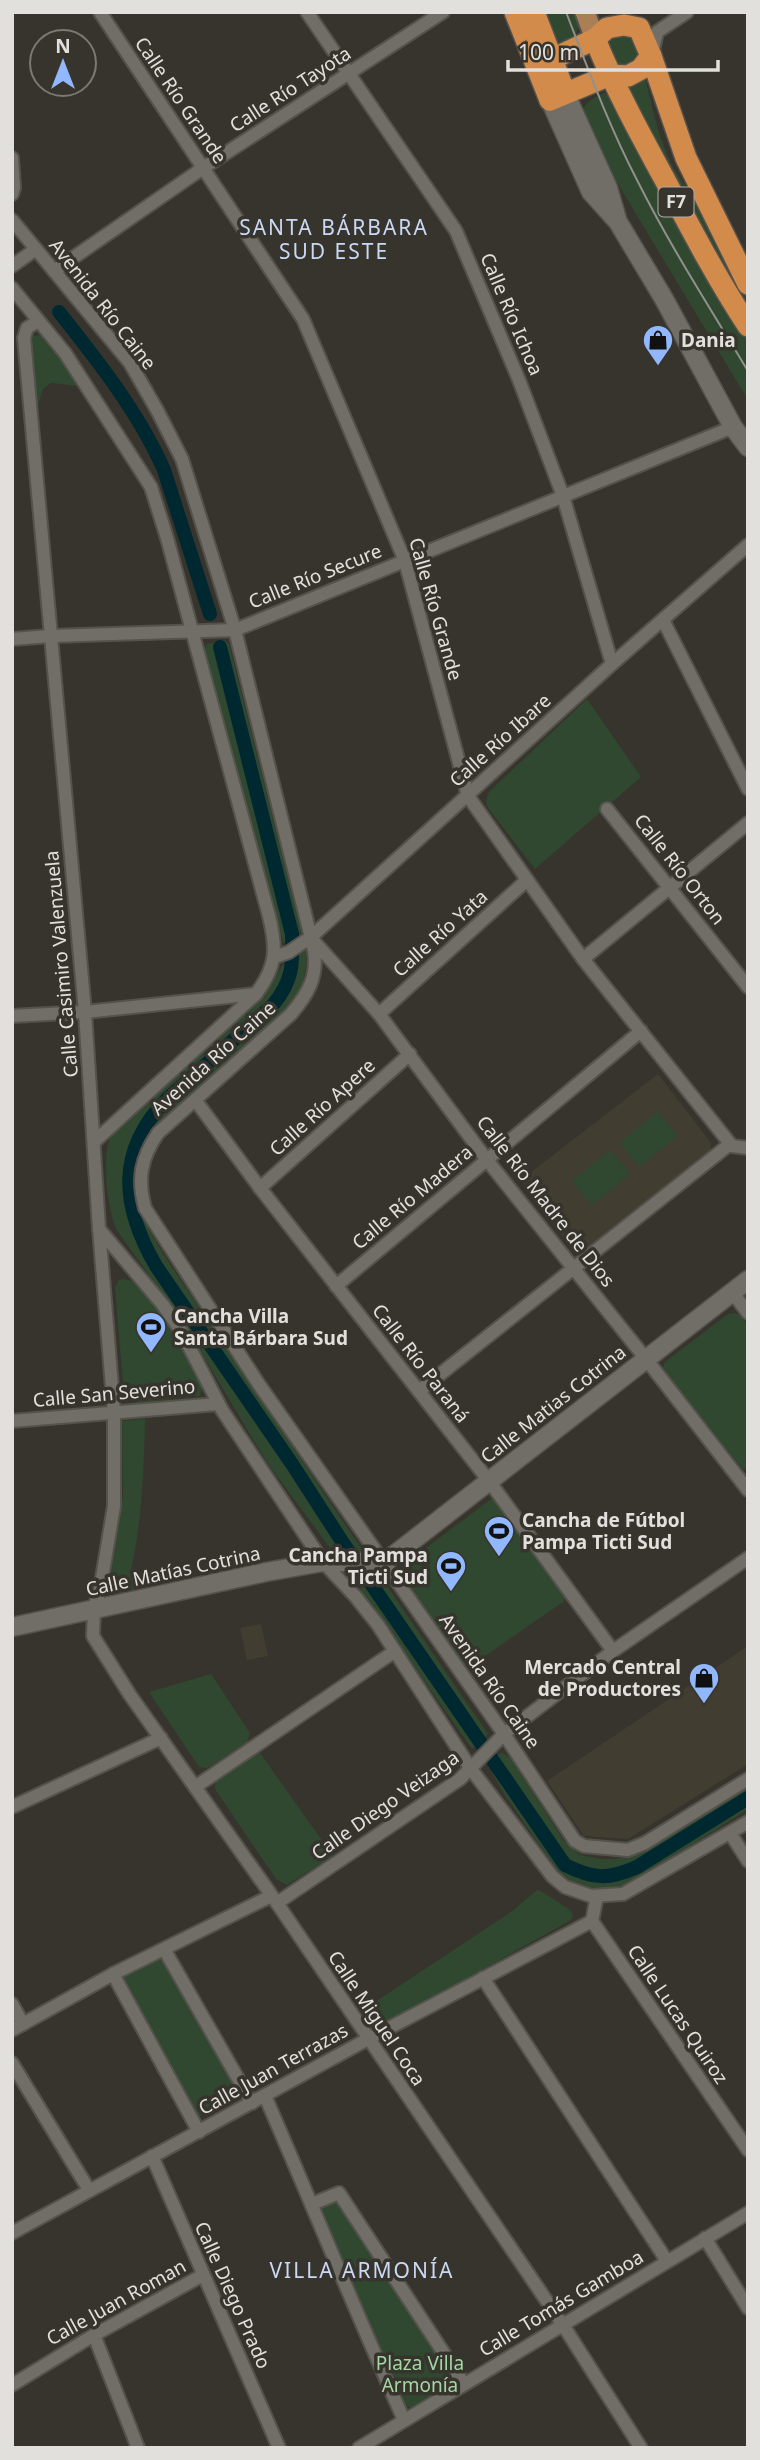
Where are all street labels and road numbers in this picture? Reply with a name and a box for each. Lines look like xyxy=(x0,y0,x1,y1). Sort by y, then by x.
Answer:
street label: Calle Río Grande xyxy=(129,32,233,168)
street label: Calle Río Tayota xyxy=(224,40,356,138)
road number: F7 xyxy=(658,188,694,216)
street label: Avenida Río Caine xyxy=(44,233,162,375)
street label: Calle Río Ichoa xyxy=(474,249,550,379)
street label: Calle Río Grande xyxy=(403,535,469,683)
street label: Calle Río Secure xyxy=(245,537,385,615)
street label: Calle Río Ibare xyxy=(444,687,556,793)
street label: Calle Río Orton xyxy=(628,808,732,930)
street label: Calle Casimiro Valenzuela xyxy=(38,850,84,1078)
street label: Calle Río Yata xyxy=(387,883,493,983)
street label: Avenida Río Caine xyxy=(145,995,281,1121)
street label: Calle Río Apere xyxy=(264,1053,380,1161)
street label: Calle Río Madre de Dios xyxy=(471,1110,621,1292)
street label: Calle Río Madera xyxy=(346,1139,478,1255)
street label: Calle Río Paraná xyxy=(366,1298,476,1428)
street label: Calle Matias Cotrina xyxy=(475,1339,631,1469)
street label: Calle San Severino xyxy=(32,1373,196,1413)
street label: Calle Matías Cotrina xyxy=(83,1540,263,1602)
street label: Avenida Río Caine xyxy=(434,1608,546,1754)
street label: Calle Diego Veizaga xyxy=(306,1744,464,1866)
street label: Calle Lucas Quiroz xyxy=(622,1939,734,2089)
street label: Calle Miguel Coca xyxy=(322,1945,432,2091)
street label: Calle Juan Terrazas xyxy=(194,2017,352,2121)
street label: Calle Diego Prado xyxy=(189,2217,277,2373)
street label: Calle Tomás Gamboa xyxy=(474,2244,648,2362)
street label: Calle Juan Roman xyxy=(42,2253,190,2351)

